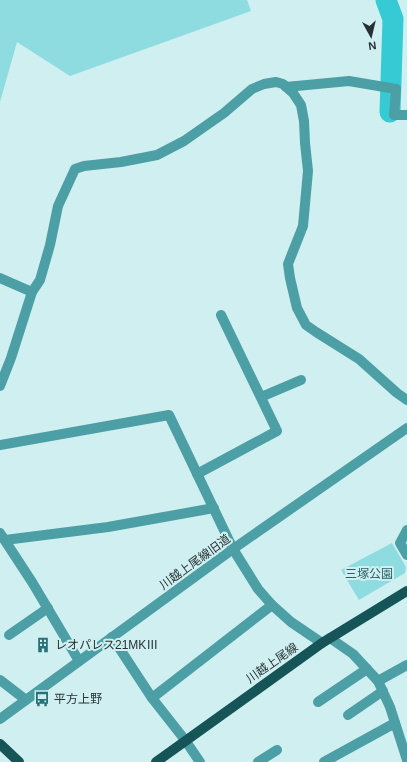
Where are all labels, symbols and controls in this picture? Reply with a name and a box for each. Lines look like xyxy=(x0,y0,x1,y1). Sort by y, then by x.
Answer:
north arrow xyxy=(351,16,391,56)
text: N xyxy=(368,39,377,52)
street label: 川越上尾線旧道 xyxy=(157,532,233,592)
park label: 三塚公園 xyxy=(345,567,393,581)
building icon: レオパレス21MKⅢ xyxy=(34,636,52,654)
place label: レオパレス21MKⅢ xyxy=(55,638,158,652)
street label: 川越上尾線 xyxy=(243,640,301,686)
bus stop icon: 平方上野 xyxy=(33,690,51,708)
place label: 平方上野 xyxy=(54,692,102,706)

